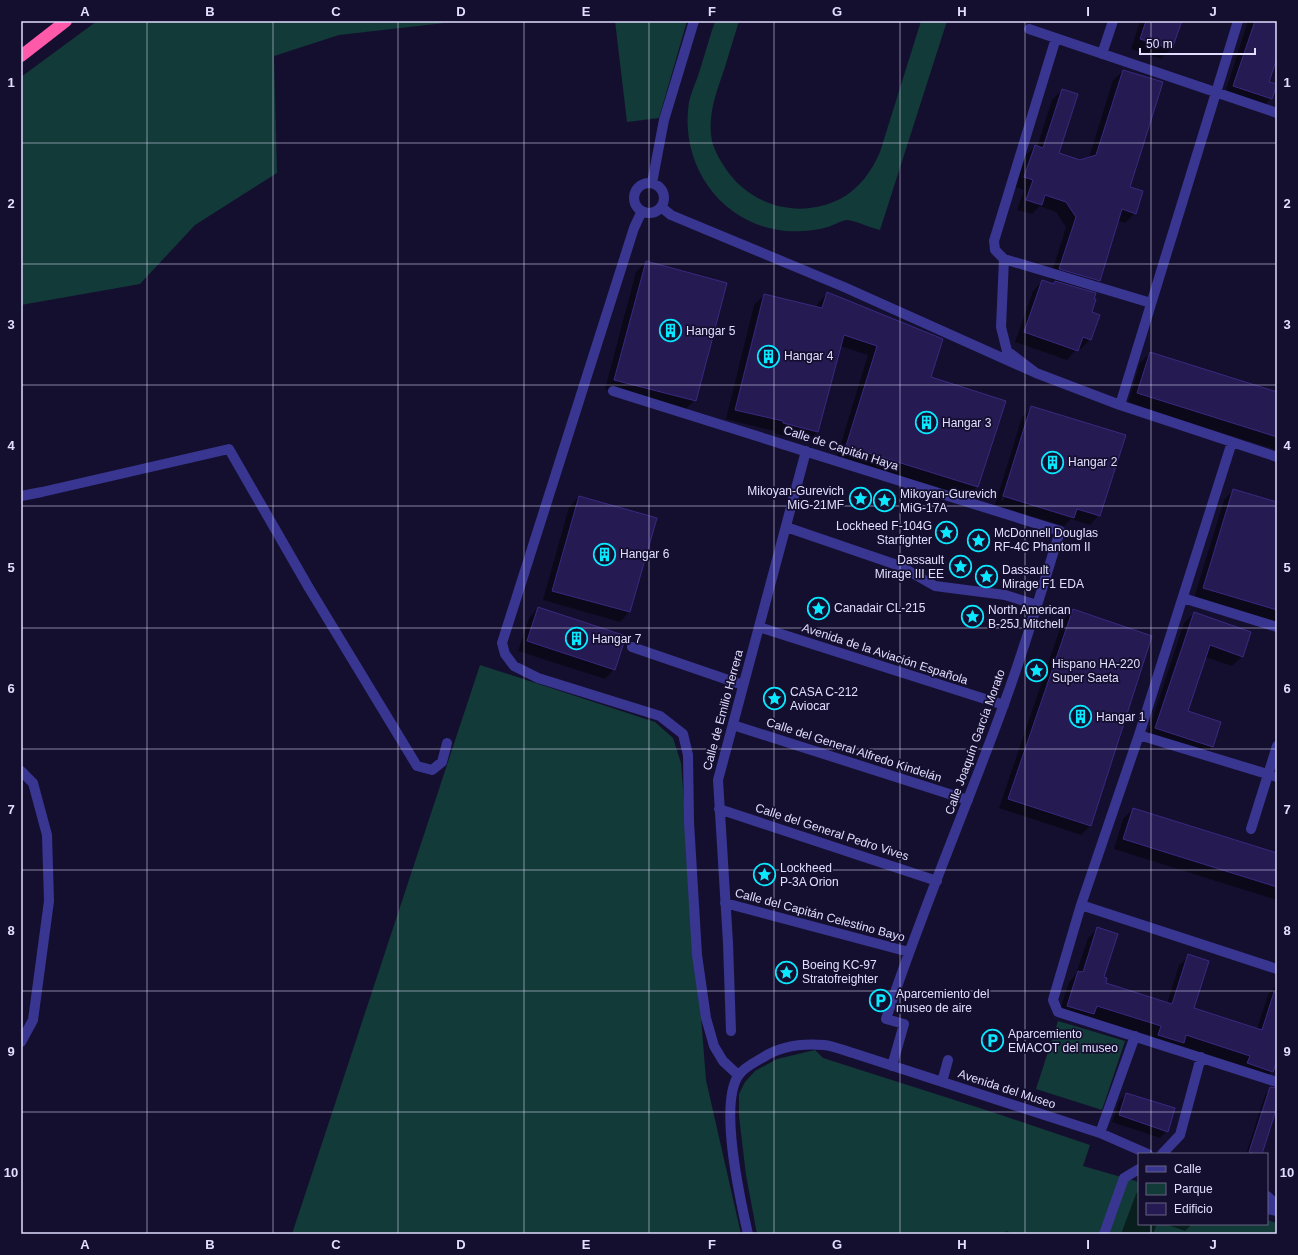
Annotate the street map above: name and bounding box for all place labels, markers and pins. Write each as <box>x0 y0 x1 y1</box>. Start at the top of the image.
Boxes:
building icon: Hangar 5 <box>658 318 684 344</box>
place label: Hangar 5 <box>686 324 736 338</box>
building icon: Hangar 4 <box>755 343 781 369</box>
place label: Hangar 4 <box>784 349 834 363</box>
building icon: Hangar 3 <box>913 410 939 436</box>
place label: Hangar 3 <box>942 416 992 430</box>
building icon: Hangar 2 <box>1040 449 1066 475</box>
place label: Hangar 2 <box>1068 455 1118 469</box>
place label: Mikoyan-Gurevich MiG-21MF <box>747 484 844 512</box>
place icon: Mikoyan-Gurevich MiG-21MF <box>847 485 873 511</box>
place label: Mikoyan-Gurevich MiG-17A <box>900 487 997 515</box>
place icon: Mikoyan-Gurevich MiG-17A <box>872 488 898 514</box>
place label: Lockheed F-104G Starfighter <box>836 519 932 547</box>
place icon: Lockheed F-104G Starfighter <box>934 520 960 546</box>
place label: McDonnell Douglas RF-4C Phantom II <box>994 526 1098 554</box>
place icon: McDonnell Douglas RF-4C Phantom II <box>966 527 992 553</box>
building icon: Hangar 6 <box>592 541 618 567</box>
place label: Hangar 6 <box>620 547 670 561</box>
place label: Dassault Mirage III EE <box>875 553 945 581</box>
place icon: Dassault Mirage III EE <box>947 554 973 580</box>
place label: Dassault Mirage F1 EDA <box>1002 563 1084 591</box>
place icon: Dassault Mirage F1 EDA <box>974 564 1000 590</box>
place icon: Canadair CL-215 <box>805 595 831 621</box>
place label: Canadair CL-215 <box>834 601 926 615</box>
place label: North American B-25J Mitchell <box>988 603 1071 631</box>
place icon: North American B-25J Mitchell <box>960 604 986 630</box>
building icon: Hangar 7 <box>564 626 590 652</box>
place label: Hangar 7 <box>592 632 642 646</box>
place label: Hispano HA-220 Super Saeta <box>1052 657 1140 685</box>
place icon: Hispano HA-220 Super Saeta <box>1023 658 1049 684</box>
place label: CASA C-212 Aviocar <box>790 685 858 713</box>
place icon: CASA C-212 Aviocar <box>761 686 787 712</box>
building icon: Hangar 1 <box>1068 704 1094 730</box>
place label: Hangar 1 <box>1096 710 1146 724</box>
place label: Lockheed P-3A Orion <box>780 861 839 889</box>
place icon: Lockheed P-3A Orion <box>752 862 778 888</box>
place label: Boeing KC-97 Stratofreighter <box>802 958 878 986</box>
place icon: Boeing KC-97 Stratofreighter <box>773 959 799 985</box>
place label: Aparcemiento del museo de aire <box>896 987 989 1015</box>
parking icon: Aparcemiento del museo de aire <box>867 988 893 1014</box>
place label: Aparcemiento EMACOT del museo <box>1008 1027 1118 1055</box>
parking icon: Aparcemiento EMACOT del museo <box>979 1028 1005 1054</box>

